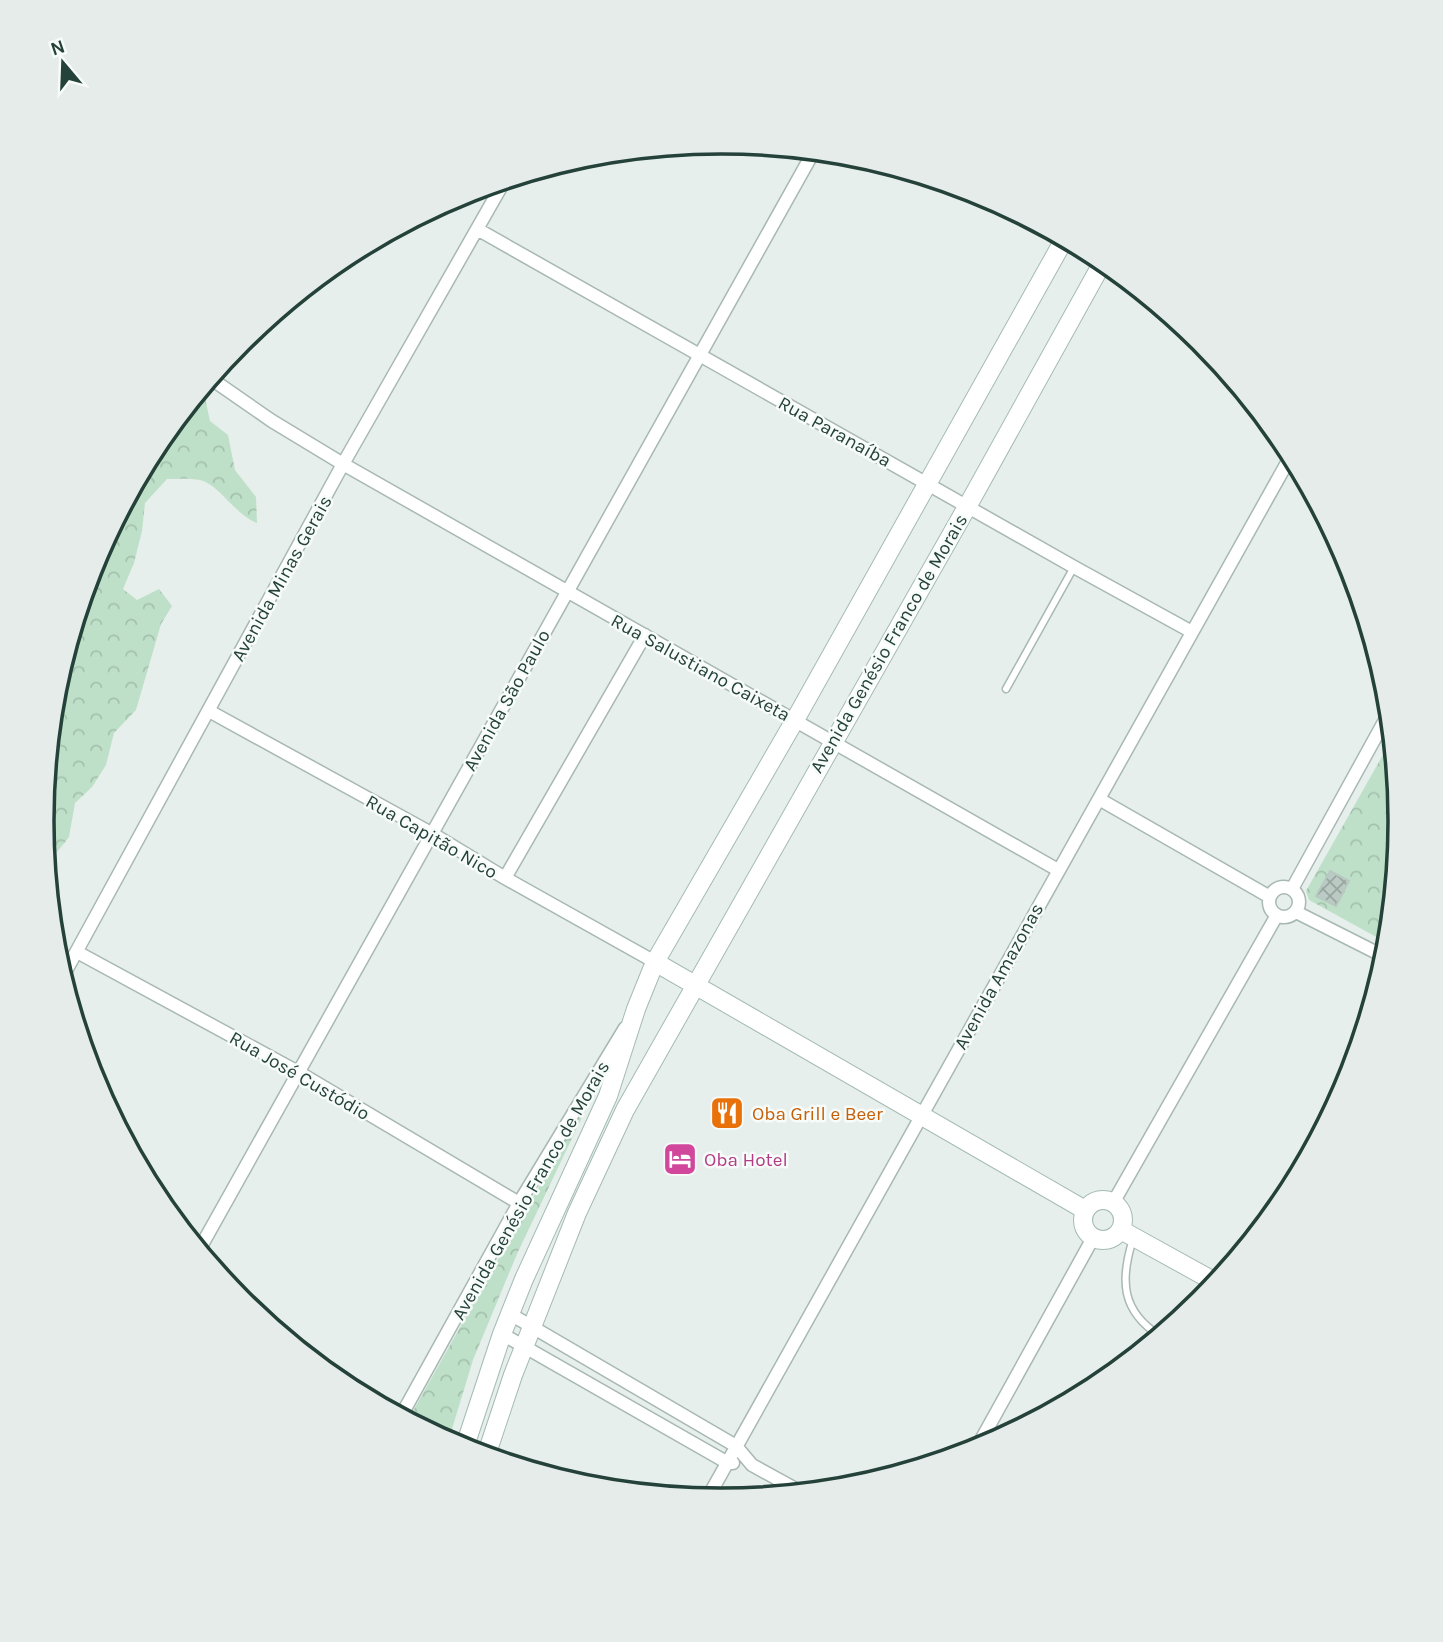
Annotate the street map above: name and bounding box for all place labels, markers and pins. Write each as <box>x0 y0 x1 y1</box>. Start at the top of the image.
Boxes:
restaurant icon: Oba Grill e Beer <box>708 1094 746 1132</box>
place label: Oba Grill e Beer <box>752 1103 883 1125</box>
hotel icon: Oba Hotel <box>661 1140 699 1178</box>
place label: Oba Hotel <box>704 1149 788 1171</box>

